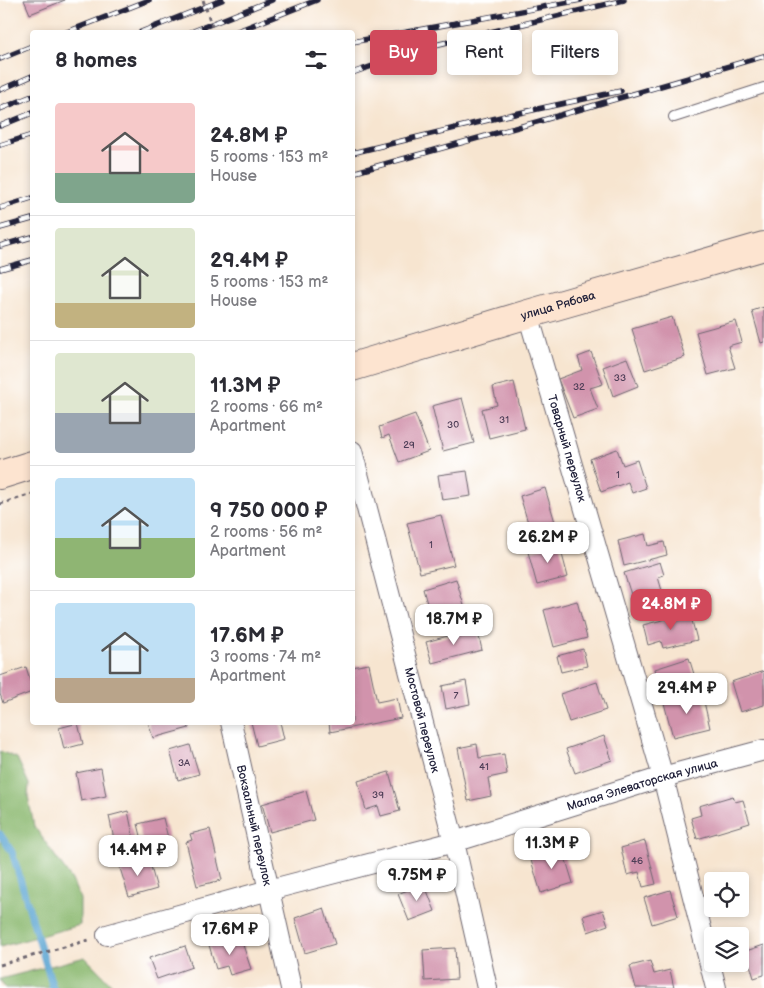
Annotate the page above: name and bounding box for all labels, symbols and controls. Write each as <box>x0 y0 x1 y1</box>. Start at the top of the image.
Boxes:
chip: Buy <box>370 30 437 75</box>
chip: Rent <box>447 30 522 75</box>
chip: Filters <box>532 30 618 75</box>
icon: filters <box>302 46 330 74</box>
text: 8 homes <box>55 48 137 73</box>
icon: home <box>95 123 155 183</box>
text: 24.8M ₽ <box>210 123 287 148</box>
text: 5 rooms · 153 m² <box>210 148 328 167</box>
text: House <box>210 167 257 186</box>
icon: home <box>95 248 155 308</box>
text: 29.4M ₽ <box>210 248 288 273</box>
text: 5 rooms · 153 m² <box>210 273 328 292</box>
street label: улица Рябова <box>519 288 597 324</box>
text: House <box>210 292 257 311</box>
house number: 33 <box>614 372 626 384</box>
icon: home <box>95 373 155 433</box>
text: 11.3M ₽ <box>210 373 281 398</box>
house number: 32 <box>573 381 585 393</box>
street label: Товарный переулок <box>544 393 590 505</box>
text: 2 rooms · 66 m² <box>210 398 323 417</box>
house number: 31 <box>499 414 509 426</box>
text: Apartment <box>210 417 286 436</box>
house number: 30 <box>447 419 459 431</box>
house number: 29 <box>403 439 415 451</box>
house number: 1 <box>616 469 620 481</box>
icon: home <box>95 498 155 558</box>
text: 9 750 000 ₽ <box>210 498 328 523</box>
pin: 26.2M ₽ <box>502 522 594 564</box>
text: 2 rooms · 56 m² <box>210 523 322 542</box>
text: 26.2M ₽ <box>518 528 578 547</box>
house number: 1 <box>429 539 433 551</box>
text: Apartment <box>210 542 286 561</box>
pin: 24.8M ₽ <box>625 588 717 631</box>
text: 24.8M ₽ <box>642 595 700 614</box>
pin: 18.7M ₽ <box>408 604 500 646</box>
text: 18.7M ₽ <box>426 610 482 629</box>
icon: home <box>95 623 155 683</box>
text: 17.6M ₽ <box>210 623 284 648</box>
text: 3 rooms · 74 m² <box>210 648 321 667</box>
street label: Мостовой переулок <box>401 666 443 775</box>
text: Apartment <box>210 667 286 686</box>
pin: 29.4M ₽ <box>641 672 733 715</box>
text: 29.4M ₽ <box>657 679 717 698</box>
house number: 7 <box>454 690 459 702</box>
street label: Малая Элеваторская улица <box>565 756 719 814</box>
house number: 3А <box>178 757 191 769</box>
house number: 41 <box>479 761 489 773</box>
street label: Вокзальный переулок <box>233 764 275 888</box>
house number: 39 <box>372 789 384 801</box>
pin: 11.3M ₽ <box>506 828 598 870</box>
pin: 14.4M ₽ <box>92 834 184 877</box>
text: 11.3M ₽ <box>525 834 579 853</box>
text: 14.4M ₽ <box>110 841 166 860</box>
house number: 46 <box>631 855 643 867</box>
pin: 9.75M ₽ <box>371 860 463 902</box>
text: 9.75M ₽ <box>388 866 446 885</box>
map controls <box>704 872 749 972</box>
button: locate <box>704 872 749 917</box>
pin: 17.6M ₽ <box>184 914 276 956</box>
text: 17.6M ₽ <box>202 920 258 939</box>
button: layers <box>704 927 749 972</box>

